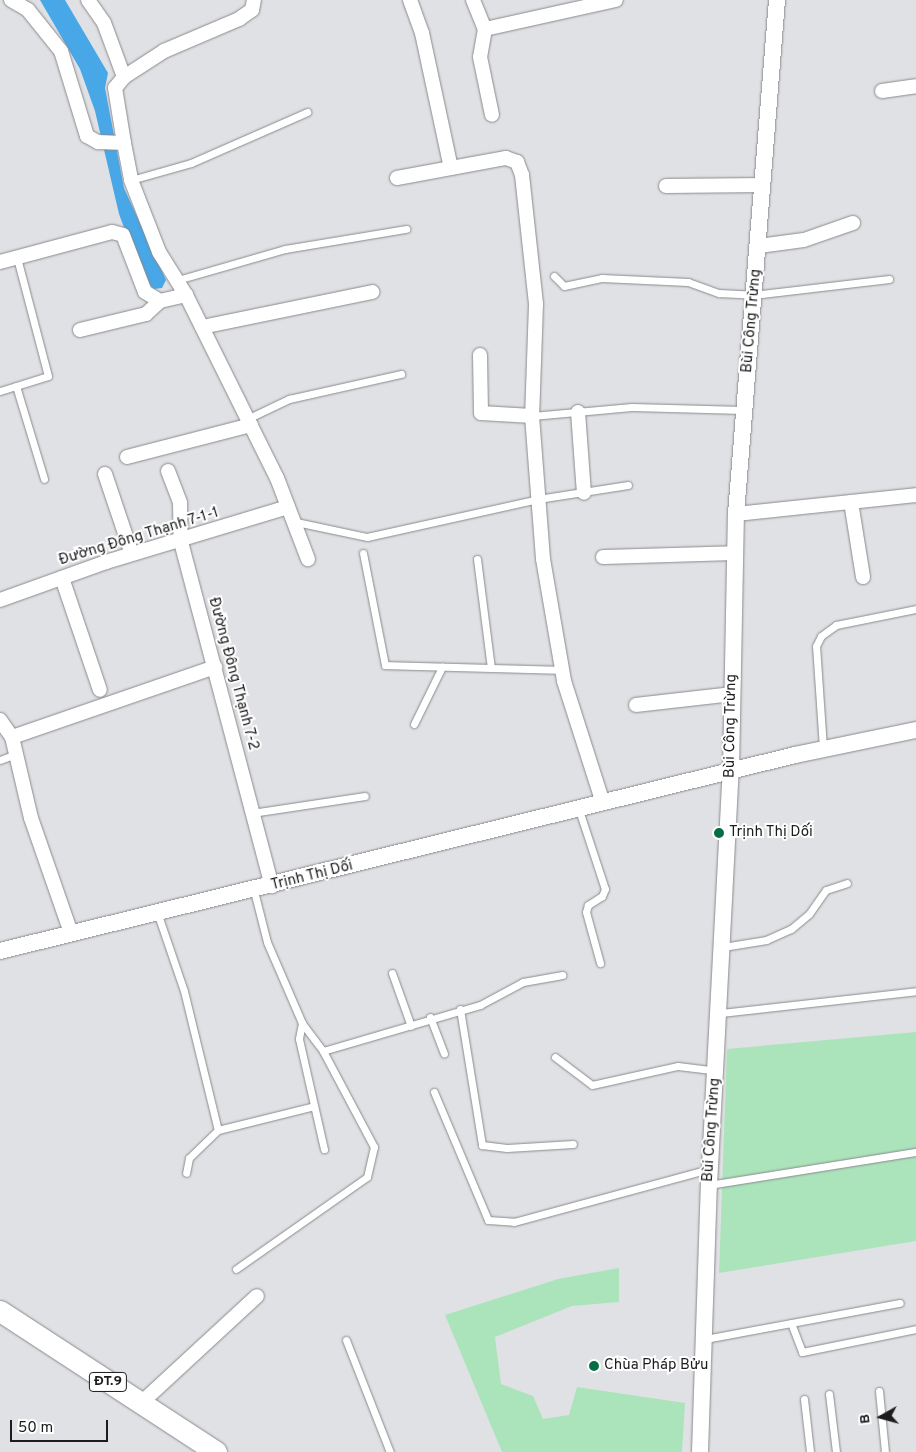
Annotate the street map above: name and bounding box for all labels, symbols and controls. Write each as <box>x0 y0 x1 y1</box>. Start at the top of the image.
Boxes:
street label: Bùi Công Trừng <box>738 268 766 374</box>
street label: Đường Đông Thạnh 7-1-1 <box>56 504 222 570</box>
street label: Đường Đông Thạnh 7-2 <box>204 595 262 753</box>
street label: Bùi Công Trừng <box>721 673 741 779</box>
place label: Trịnh Thị Dối <box>729 824 813 842</box>
marker: Trịnh Thị Dối <box>713 827 725 839</box>
street label: Trịnh Thị Dối <box>269 857 355 895</box>
street label: Bùi Công Trừng <box>699 1077 725 1183</box>
place label: Chùa Pháp Bửu <box>604 1357 708 1375</box>
marker: Chùa Pháp Bửu <box>588 1360 600 1372</box>
road number: ĐT.9 <box>88 1370 128 1394</box>
north arrow <box>856 1392 906 1442</box>
scale bar <box>12 1410 110 1442</box>
text: B <box>857 1413 875 1425</box>
text: 50 m <box>18 1419 53 1438</box>

